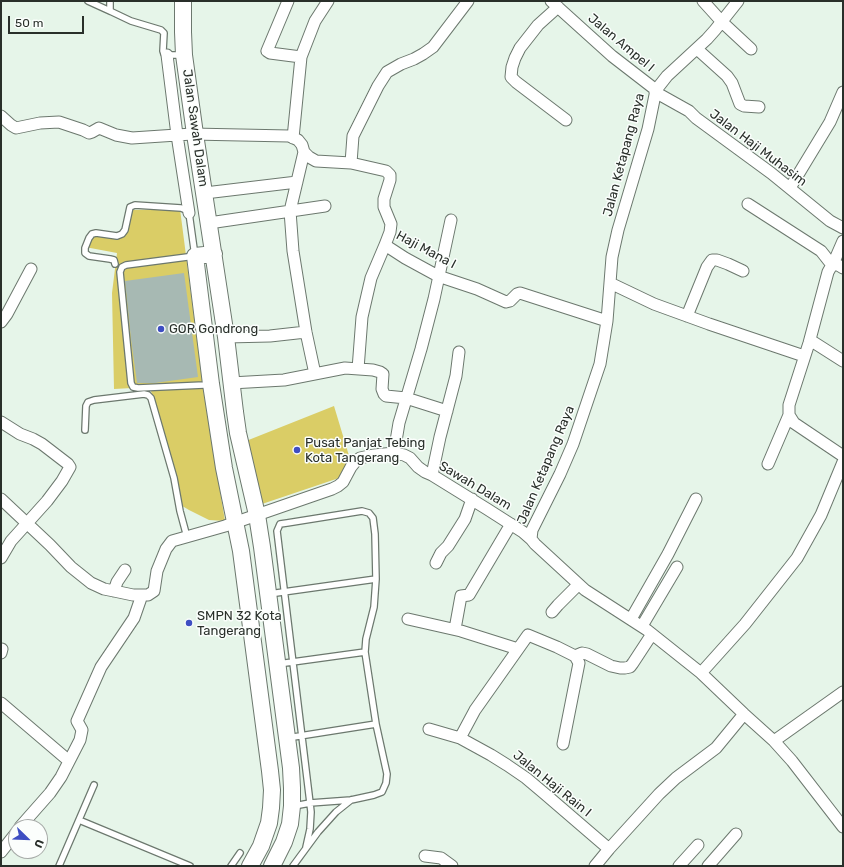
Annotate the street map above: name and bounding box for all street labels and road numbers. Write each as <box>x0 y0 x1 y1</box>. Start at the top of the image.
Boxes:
street label: Jalan Ampel I <box>585 11 657 75</box>
street label: Jalan Sawah Dalam <box>179 68 211 188</box>
street label: Jalan Ketapang Raya <box>600 92 648 218</box>
street label: Jalan Haji Muhasim <box>706 106 810 190</box>
street label: Haji Mana I <box>393 228 459 272</box>
street label: Jalan Ketapang Raya <box>514 403 578 527</box>
street label: Sawah Dalam <box>436 458 514 514</box>
street label: Jalan Haji Rain I <box>510 748 594 820</box>

